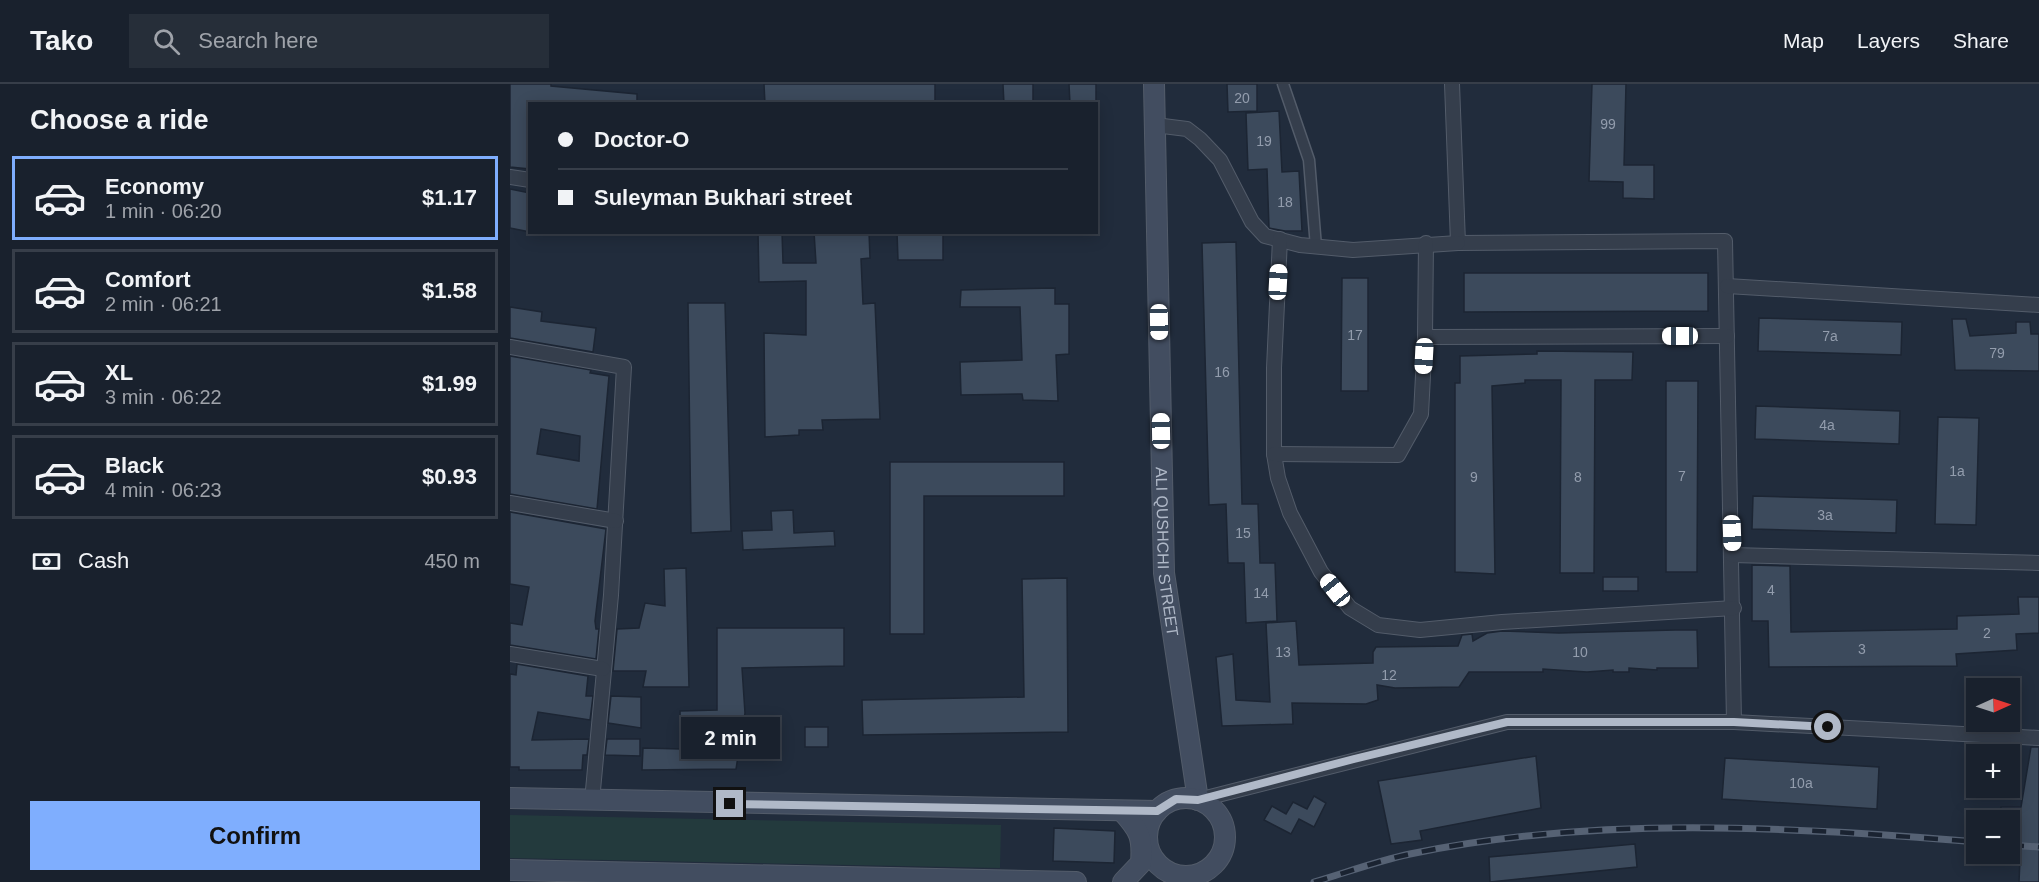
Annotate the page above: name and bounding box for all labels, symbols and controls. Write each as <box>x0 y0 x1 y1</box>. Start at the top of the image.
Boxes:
search box <box>129 14 549 68</box>
text: Tako <box>30 25 93 56</box>
icon: search <box>150 25 183 58</box>
text: Search here <box>198 28 318 53</box>
text: Map <box>1783 29 1824 52</box>
text: Layers <box>1857 29 1920 52</box>
text: Share <box>1953 29 2009 52</box>
house number: 20 <box>1234 90 1250 106</box>
text: Choose a ride <box>30 105 209 135</box>
house number: 99 <box>1600 116 1616 132</box>
text: Doctor-O <box>594 127 689 152</box>
house number: 19 <box>1256 133 1272 149</box>
icon: car <box>33 171 87 225</box>
text: Economy <box>105 174 204 199</box>
text: $1.17 <box>422 185 477 210</box>
text: Suleyman Bukhari street <box>594 185 852 210</box>
house number: 18 <box>1277 194 1293 210</box>
text: 1 min · 06:20 <box>105 200 222 222</box>
icon: car <box>33 264 87 318</box>
car <box>1268 264 1288 300</box>
text: Comfort <box>105 267 191 292</box>
text: $1.58 <box>422 278 477 303</box>
text: 2 min · 06:21 <box>105 293 222 315</box>
car <box>1150 304 1168 340</box>
house number: 17 <box>1347 327 1363 343</box>
car <box>1662 327 1698 345</box>
house number: 7a <box>1822 328 1838 344</box>
car <box>1414 338 1434 374</box>
house number: 79 <box>1989 345 2005 361</box>
icon: car <box>33 357 87 411</box>
text: XL <box>105 360 133 385</box>
house number: 16 <box>1214 364 1230 380</box>
text: $1.99 <box>422 371 477 396</box>
text: 3 min · 06:22 <box>105 386 222 408</box>
car <box>1152 413 1170 449</box>
house number: 4a <box>1819 417 1835 433</box>
icon: car <box>33 450 87 504</box>
text: Black <box>105 453 164 478</box>
house number: 1a <box>1949 463 1965 479</box>
text: $0.93 <box>422 464 477 489</box>
street label: ALI QUSHCHI STREET <box>1153 467 1181 638</box>
house number: 7 <box>1678 468 1686 484</box>
house number: 9 <box>1470 469 1478 485</box>
house number: 8 <box>1574 469 1582 485</box>
text: 4 min · 06:23 <box>105 479 222 501</box>
house number: 3a <box>1817 507 1833 523</box>
car <box>1722 515 1742 551</box>
house number: 15 <box>1235 525 1251 541</box>
icon: cash <box>30 545 63 578</box>
text: Cash <box>78 548 129 573</box>
text: 450 m <box>424 550 480 572</box>
car <box>1317 570 1353 610</box>
house number: 4 <box>1767 582 1775 598</box>
house number: 14 <box>1253 585 1269 601</box>
house number: 2 <box>1983 625 1991 641</box>
house number: 3 <box>1858 641 1866 657</box>
house number: 13 <box>1275 644 1291 660</box>
house number: 10 <box>1572 644 1588 660</box>
house number: 12 <box>1381 667 1397 683</box>
north arrow <box>1966 678 2020 732</box>
map controls <box>1966 678 2020 864</box>
route start <box>1814 713 1841 740</box>
callout: 2 min <box>680 717 780 759</box>
text: 2 min <box>704 727 757 749</box>
button: + <box>1966 744 2020 798</box>
house number: 10а <box>1789 775 1813 791</box>
route end <box>716 790 743 817</box>
button: Confirm <box>30 801 480 870</box>
button: − <box>1966 810 2020 864</box>

